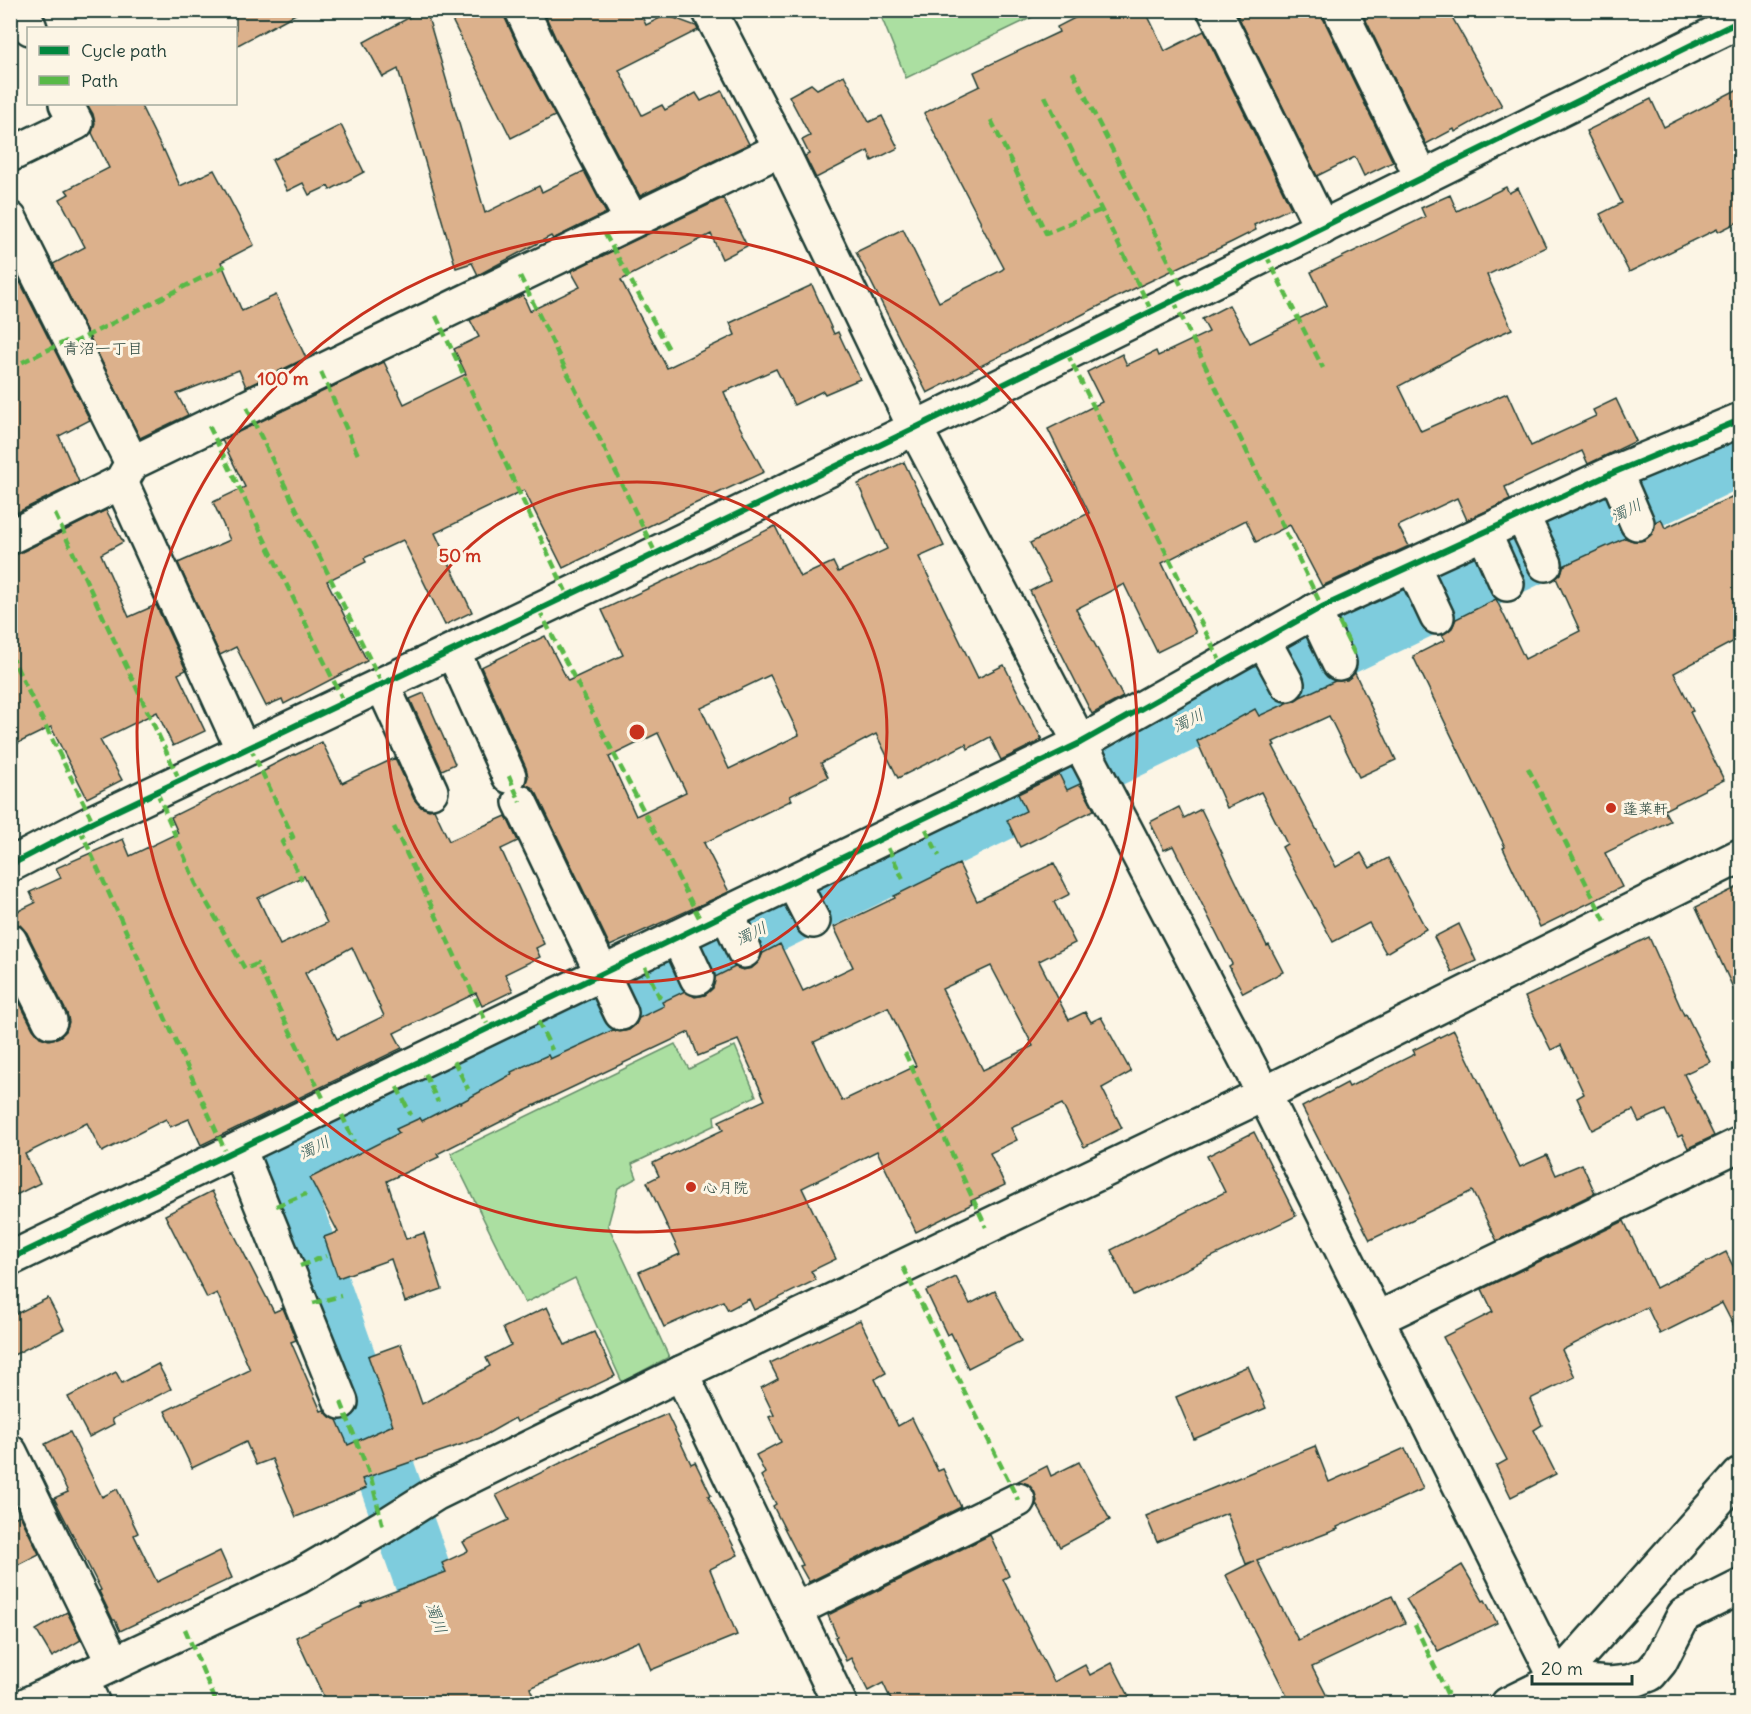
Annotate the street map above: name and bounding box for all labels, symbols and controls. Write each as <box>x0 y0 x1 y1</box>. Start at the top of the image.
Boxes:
legend <box>27 27 237 105</box>
text: Cycle path <box>81 39 167 62</box>
text: Path <box>81 69 118 92</box>
district label: 青沼一丁目 <box>63 338 143 358</box>
text: 100 m <box>258 367 309 390</box>
water label: 濁川 <box>1607 494 1645 526</box>
text: 50 m <box>439 544 481 567</box>
water label: 濁川 <box>1169 704 1207 736</box>
centre of rings <box>627 722 647 742</box>
place label: 蓬莱軒 <box>1623 799 1668 818</box>
marker: 蓬莱軒 <box>1604 801 1618 815</box>
water label: 濁川 <box>732 917 770 949</box>
water label: 濁川 <box>295 1131 333 1163</box>
place label: 心月院 <box>703 1178 748 1197</box>
marker: 心月院 <box>684 1180 698 1194</box>
water label: 濁川 <box>422 1600 452 1636</box>
scale bar <box>1532 1648 1632 1686</box>
text: 20 m <box>1541 1657 1583 1680</box>

